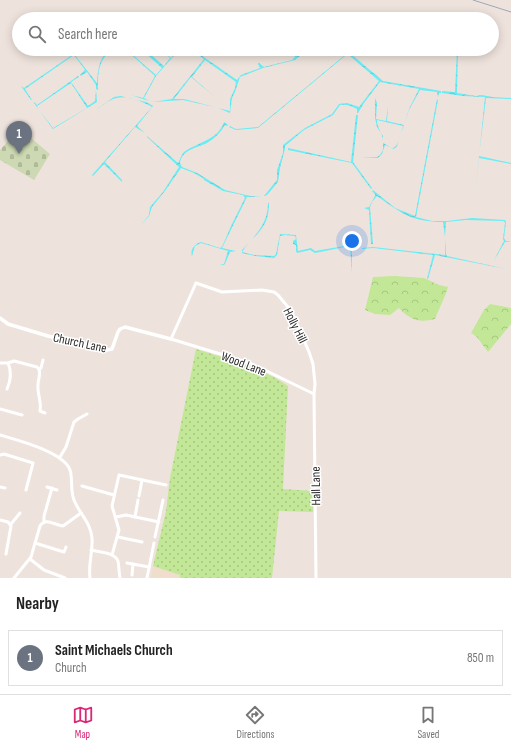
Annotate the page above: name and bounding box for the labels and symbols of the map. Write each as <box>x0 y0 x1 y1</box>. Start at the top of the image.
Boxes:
pin: 1 <box>6 121 32 154</box>
your location <box>342 231 362 251</box>
street label: Holly Hill <box>279 305 311 346</box>
street label: Church Lane <box>52 330 108 356</box>
street label: Wood Lane <box>219 348 269 380</box>
street label: Hall Lane <box>308 466 324 506</box>

